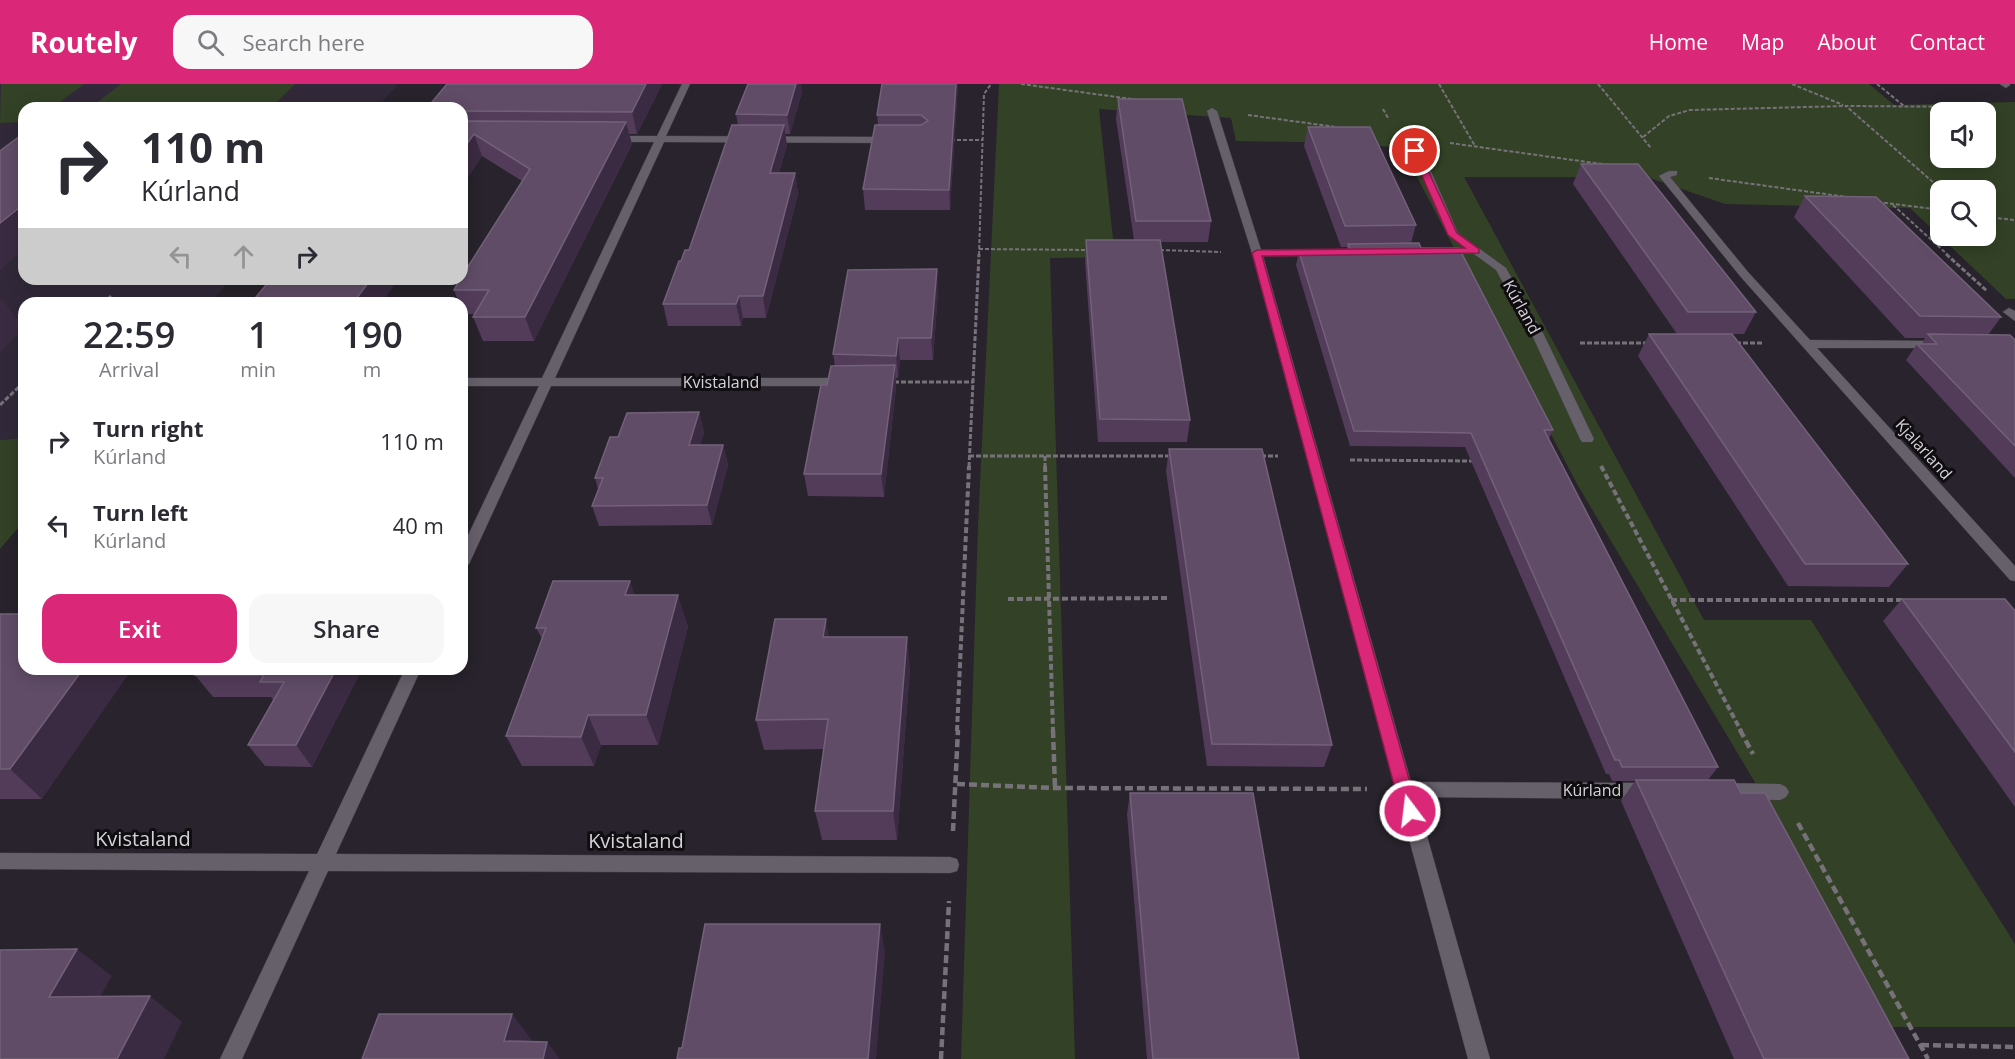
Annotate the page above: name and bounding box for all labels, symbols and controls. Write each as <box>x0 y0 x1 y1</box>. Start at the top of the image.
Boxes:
search box <box>173 15 593 69</box>
text: Routely <box>30 23 137 61</box>
icon: search <box>194 26 227 59</box>
text: Search here <box>242 27 365 57</box>
text: Home <box>1649 28 1708 56</box>
text: Map <box>1741 28 1784 56</box>
text: About <box>1817 28 1877 56</box>
text: Contact <box>1910 28 1985 56</box>
map controls <box>1930 102 1996 246</box>
button: sound <box>1930 102 1996 168</box>
text: 110 m <box>141 118 265 175</box>
pin <box>1389 125 1440 176</box>
icon: right <box>42 126 120 204</box>
icon: arrive <box>1398 134 1431 167</box>
text: Kúrland <box>141 172 240 209</box>
button: search <box>1930 180 1996 246</box>
icon: left <box>164 240 197 273</box>
icon: ahead <box>227 240 260 273</box>
icon: right <box>290 240 323 273</box>
street label: Kúrland <box>1498 276 1546 338</box>
text: 22:59 <box>83 310 175 359</box>
text: 1 <box>248 310 269 359</box>
text: 190 <box>341 310 403 359</box>
text: Arrival <box>99 356 159 383</box>
text: min <box>240 356 276 383</box>
text: m <box>363 356 381 383</box>
street label: Kvistaland <box>683 371 759 393</box>
text: Turn right <box>93 413 204 443</box>
street label: Kjalarland <box>1891 414 1957 484</box>
icon: right <box>42 425 75 458</box>
text: 110 m <box>380 426 444 456</box>
text: Kúrland <box>93 443 166 470</box>
text: Turn left <box>93 497 188 527</box>
icon: left <box>42 509 75 542</box>
text: 40 m <box>393 510 444 540</box>
text: Kúrland <box>93 527 166 554</box>
button: Exit <box>42 594 237 663</box>
button: Share <box>249 594 444 663</box>
position arrow <box>1378 779 1442 843</box>
street label: Kúrland <box>1563 779 1621 801</box>
street label: Kvistaland <box>95 825 191 852</box>
street label: Kvistaland <box>588 827 684 854</box>

